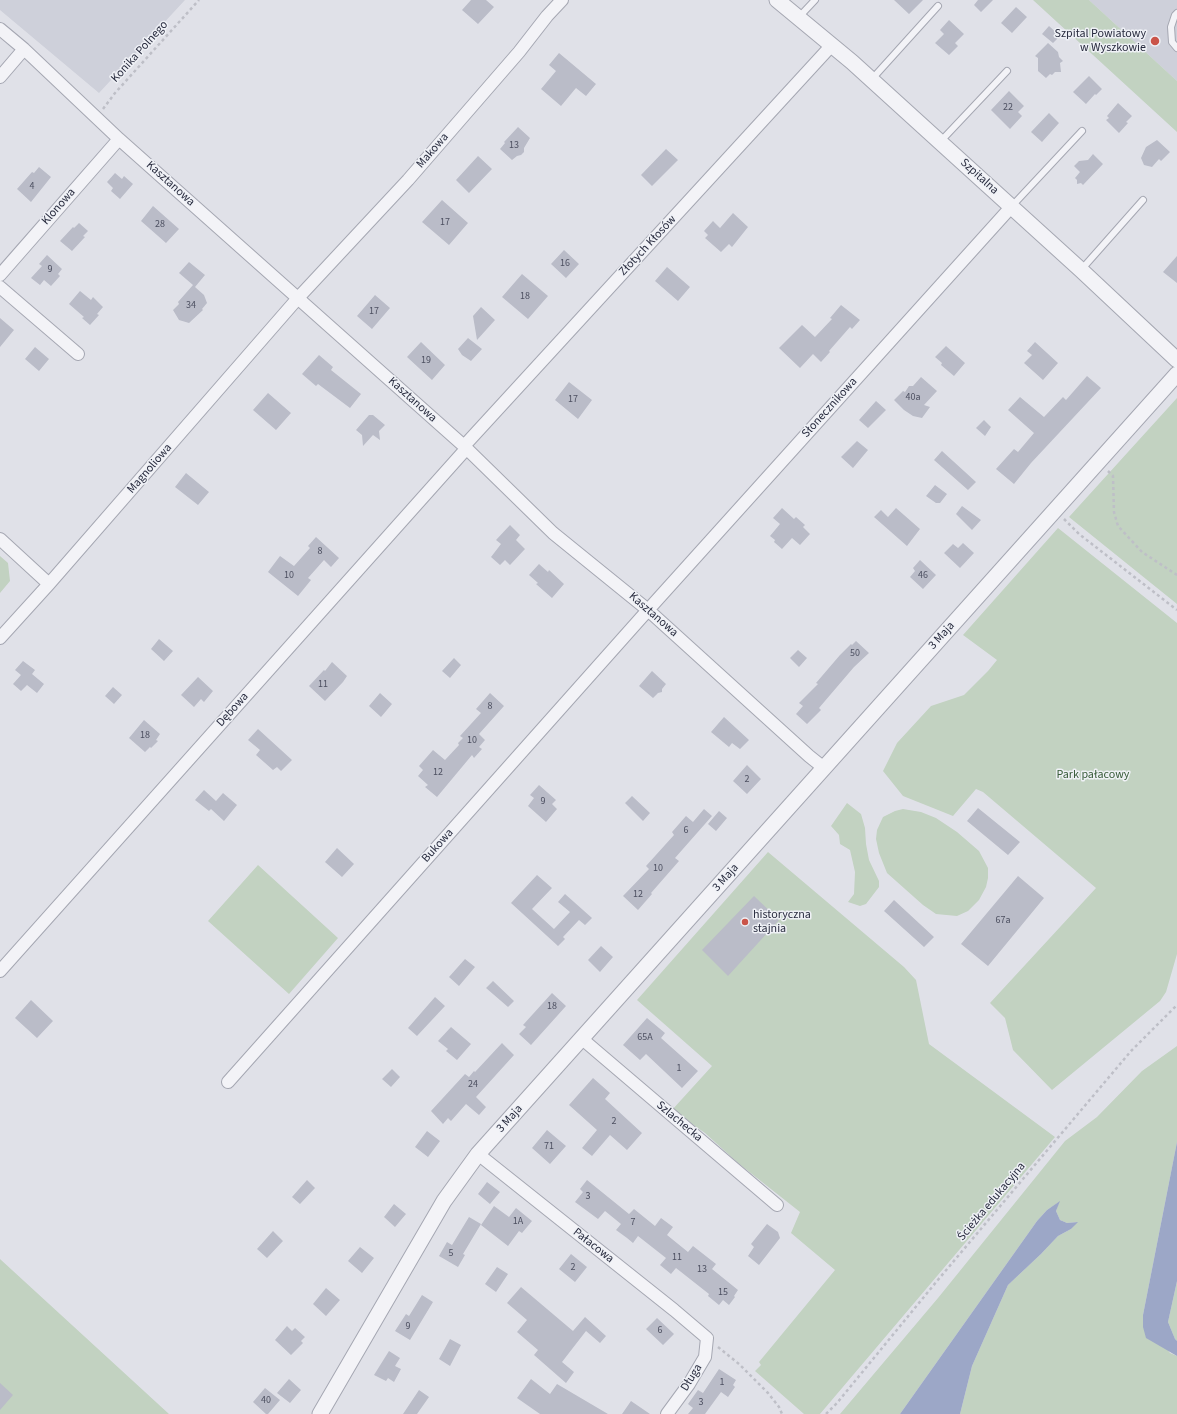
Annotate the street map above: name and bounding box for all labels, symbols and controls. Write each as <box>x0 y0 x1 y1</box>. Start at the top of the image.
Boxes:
street label: Konika Polnego <box>109 18 171 86</box>
place label: Szpital Powiatowy w Wyszkowie <box>1055 27 1146 55</box>
marker: Szpital Powiatowy w Wyszkowie <box>1149 35 1161 47</box>
house number: 22 <box>1003 102 1013 114</box>
street label: Makowa <box>414 131 452 171</box>
house number: 13 <box>509 140 519 152</box>
street label: Szpitalna <box>957 156 1001 198</box>
street label: Kasztanowa <box>143 158 197 210</box>
house number: 4 <box>30 181 34 193</box>
street label: Klonowa <box>39 186 79 228</box>
street label: Złotych Kłosów <box>616 213 680 279</box>
house number: 17 <box>440 217 450 229</box>
house number: 28 <box>155 219 165 231</box>
house number: 16 <box>560 258 570 270</box>
house number: 9 <box>48 264 52 276</box>
house number: 18 <box>520 291 530 303</box>
house number: 34 <box>186 300 196 312</box>
house number: 17 <box>369 306 379 318</box>
house number: 19 <box>421 355 431 367</box>
street label: Kasztanowa <box>385 374 439 426</box>
street label: Słonecznikowa <box>799 375 861 441</box>
house number: 40a <box>906 392 920 404</box>
house number: 17 <box>568 394 578 406</box>
street label: Magnoliowa <box>125 441 175 497</box>
house number: 8 <box>318 546 322 558</box>
house number: 10 <box>284 570 294 582</box>
house number: 46 <box>918 570 928 582</box>
street label: Kasztanowa <box>625 590 681 640</box>
street label: 3 Maja <box>926 619 958 653</box>
house number: 50 <box>850 648 860 660</box>
house number: 11 <box>318 679 328 691</box>
street label: Dębowa <box>214 690 252 730</box>
house number: 8 <box>488 701 492 713</box>
house number: 18 <box>140 730 150 742</box>
house number: 10 <box>467 735 477 747</box>
house number: 12 <box>433 767 443 779</box>
park label: Park pałacowy <box>1057 768 1129 782</box>
house number: 2 <box>745 774 749 786</box>
house number: 9 <box>541 796 545 808</box>
house number: 6 <box>684 825 688 837</box>
street label: Bukowa <box>419 826 457 866</box>
street label: 3 Maja <box>710 861 742 895</box>
house number: 10 <box>653 863 663 875</box>
house number: 12 <box>633 889 643 901</box>
place label: historyczna stajnia <box>753 908 811 936</box>
house number: 67a <box>996 915 1010 927</box>
marker: historyczna stajnia <box>740 917 750 927</box>
house number: 18 <box>547 1001 557 1013</box>
house number: 65A <box>637 1032 653 1044</box>
house number: 1 <box>677 1063 681 1075</box>
house number: 24 <box>468 1079 478 1091</box>
street label: Szlachecka <box>653 1099 705 1145</box>
street label: 3 Maja <box>494 1102 526 1136</box>
house number: 2 <box>612 1116 616 1128</box>
house number: 71 <box>544 1141 554 1153</box>
street label: Ścieżka edukacyjna <box>955 1160 1029 1244</box>
house number: 3 <box>586 1191 590 1203</box>
house number: 1A <box>513 1216 523 1228</box>
house number: 7 <box>631 1217 635 1229</box>
street label: Pałacowa <box>570 1225 616 1267</box>
house number: 5 <box>449 1248 453 1260</box>
house number: 11 <box>672 1252 682 1264</box>
house number: 2 <box>571 1262 575 1274</box>
house number: 13 <box>697 1264 707 1276</box>
house number: 15 <box>718 1287 728 1299</box>
house number: 9 <box>406 1321 410 1333</box>
house number: 6 <box>658 1325 662 1337</box>
street label: Długa <box>678 1362 706 1394</box>
house number: 1 <box>720 1377 724 1389</box>
house number: 40 <box>261 1395 271 1407</box>
house number: 3 <box>699 1397 703 1409</box>

